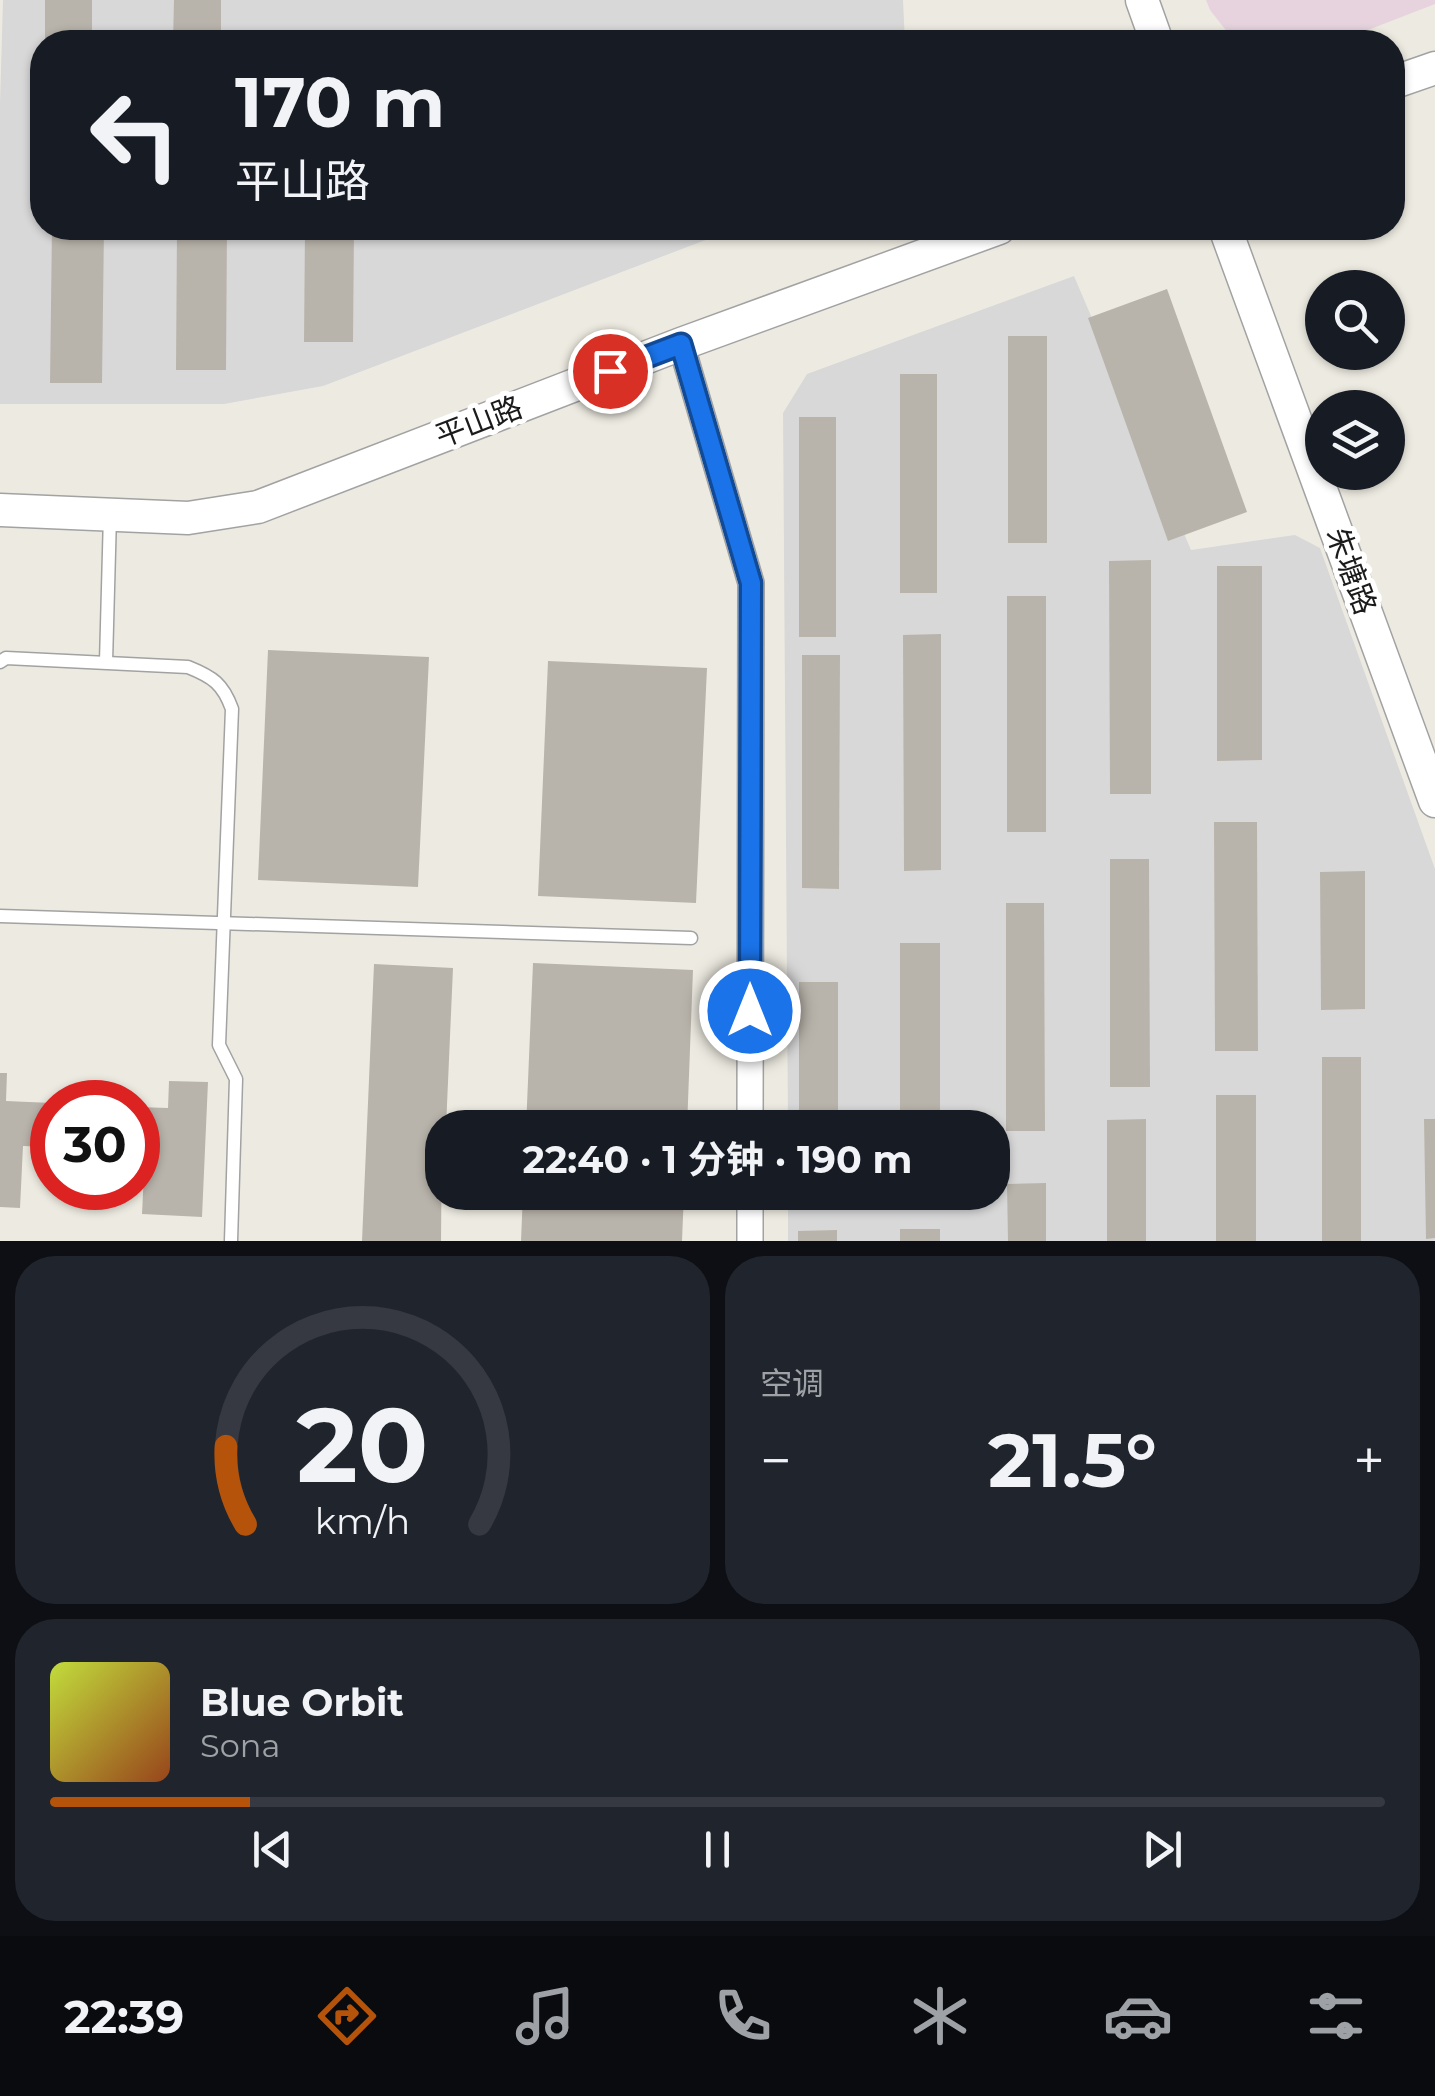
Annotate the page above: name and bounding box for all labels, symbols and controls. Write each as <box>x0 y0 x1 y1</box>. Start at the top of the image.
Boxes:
text: 170 m <box>235 59 445 145</box>
icon: left <box>70 70 200 200</box>
text: 平山路 <box>235 153 370 208</box>
map controls <box>1305 270 1405 490</box>
button: search <box>1305 270 1405 370</box>
pin <box>568 329 653 414</box>
icon: arrive <box>583 344 638 399</box>
street label: 平山路 <box>430 388 527 455</box>
button: layers <box>1305 390 1405 490</box>
street label: 朱塘路 <box>1319 522 1384 619</box>
position arrow <box>698 959 802 1063</box>
speed limit sign: 30 <box>30 1080 160 1210</box>
text: 22:40 · 1 分钟 · 190 m <box>523 1136 912 1183</box>
text: 空调 <box>760 1364 824 1403</box>
text: 20 <box>297 1381 428 1508</box>
text: 21.5° <box>988 1414 1157 1506</box>
text: − <box>760 1427 792 1494</box>
text: + <box>1353 1427 1385 1494</box>
text: km/h <box>315 1499 410 1543</box>
text: Blue Orbit <box>200 1679 404 1726</box>
text: Sona <box>200 1726 280 1765</box>
icon: previous <box>245 1822 300 1877</box>
icon: pause <box>690 1822 745 1877</box>
icon: next <box>1135 1822 1190 1877</box>
icon: directions <box>312 1981 382 2051</box>
icon: music <box>510 1981 580 2051</box>
icon: phone <box>708 1981 778 2051</box>
icon: climate <box>905 1981 975 2051</box>
icon: car <box>1103 1981 1173 2051</box>
icon: filters <box>1301 1981 1371 2051</box>
text: 22:39 <box>64 1989 184 2044</box>

